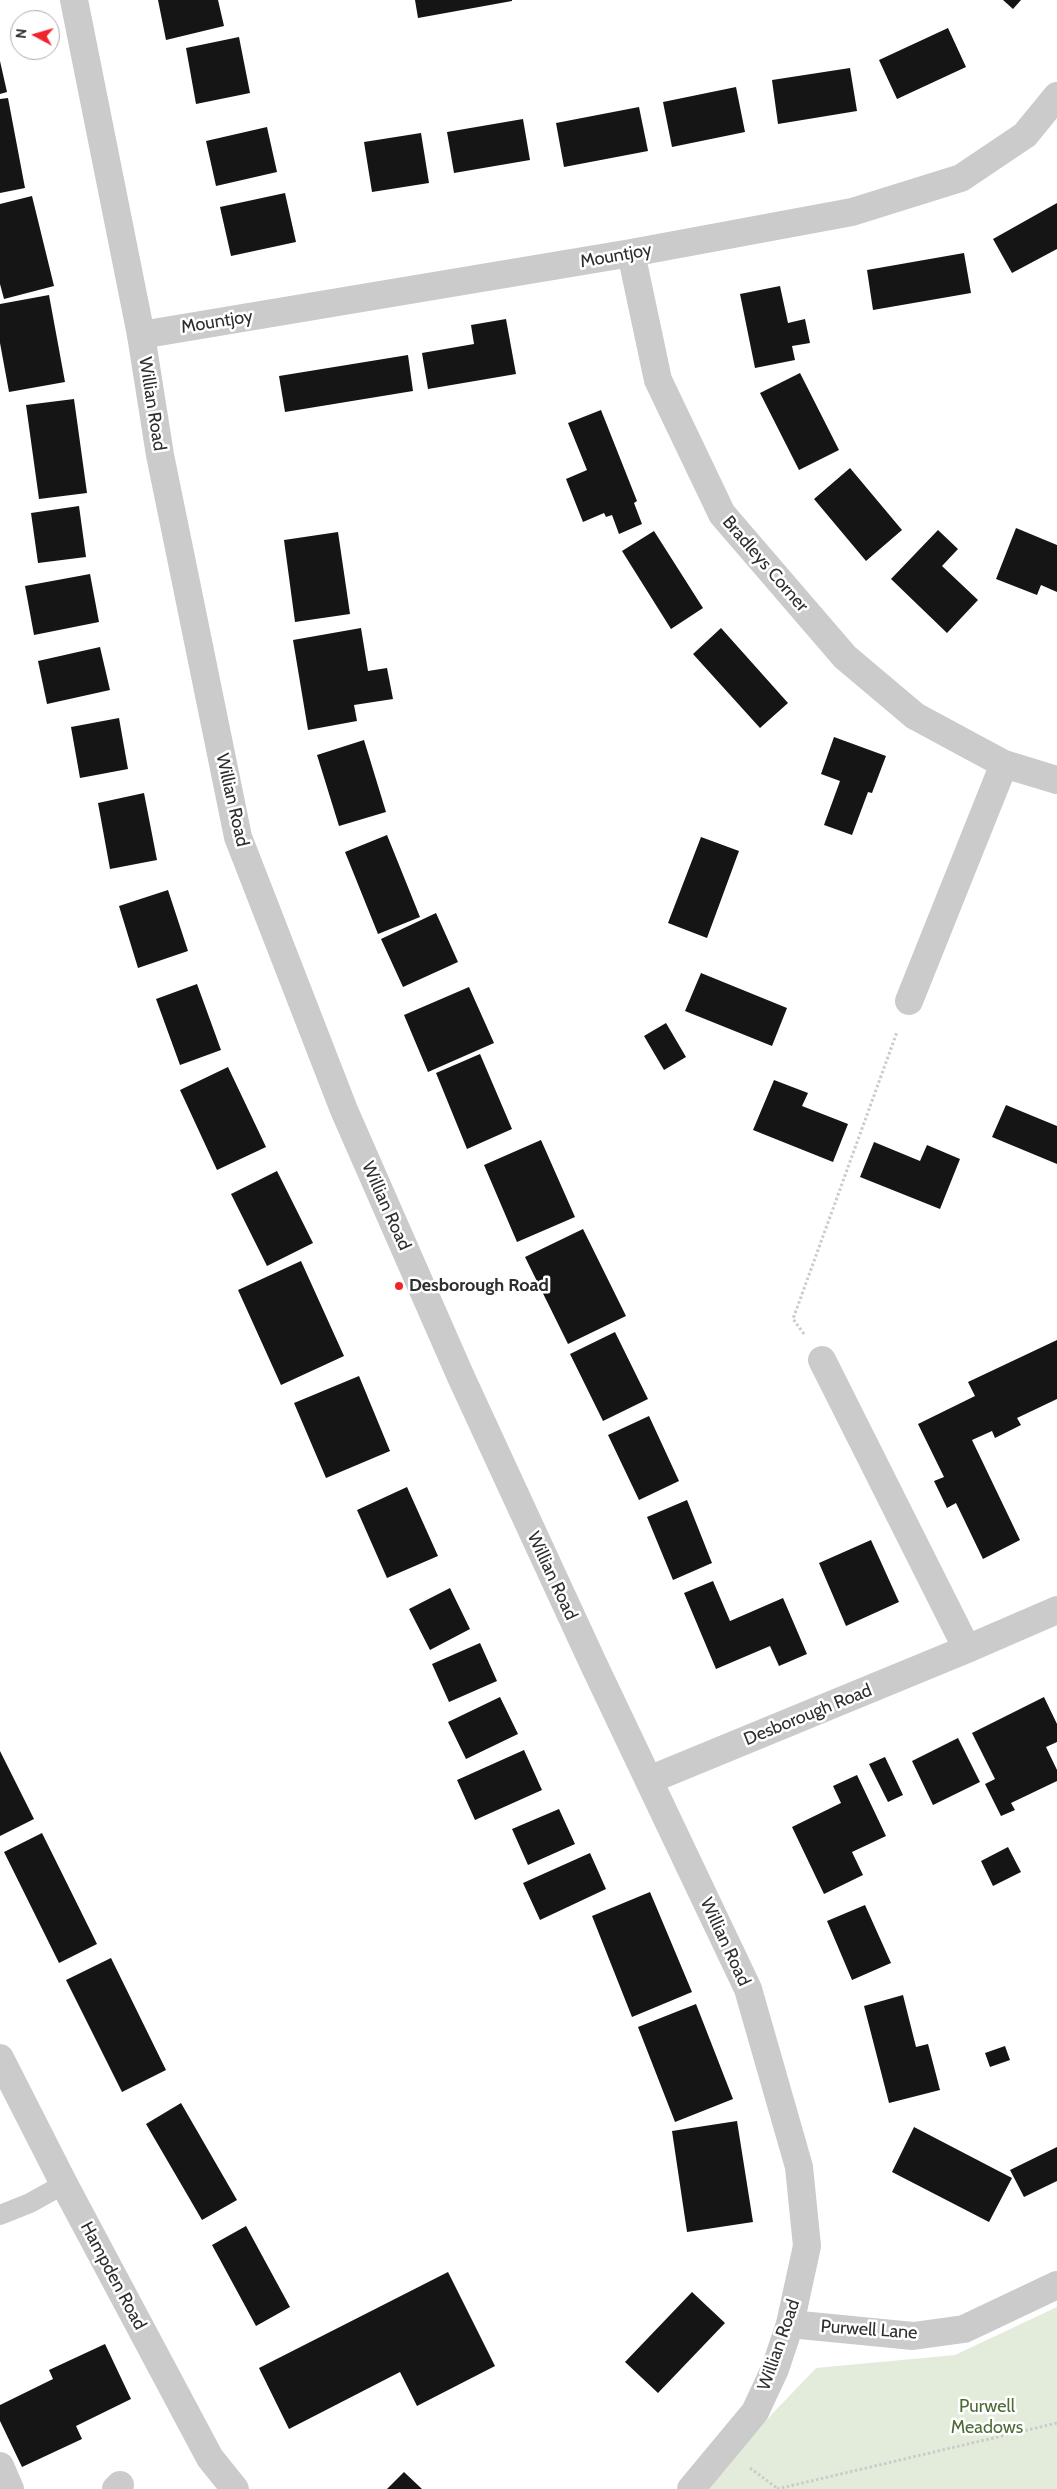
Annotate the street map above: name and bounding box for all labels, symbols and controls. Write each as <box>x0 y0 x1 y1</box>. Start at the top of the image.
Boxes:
north arrow <box>10 10 60 60</box>
text: N <box>12 28 31 39</box>
street label: Mountjoy <box>579 239 653 273</box>
street label: Mountjoy <box>180 306 254 338</box>
street label: Willian Road <box>134 355 170 453</box>
street label: Bradleys Corner <box>717 512 813 616</box>
street label: Willian Road <box>211 751 253 849</box>
street label: Willian Road <box>357 1158 415 1254</box>
place label: Desborough Road <box>409 1275 549 1297</box>
marker: Desborough Road <box>393 1280 405 1292</box>
street label: Willian Road <box>522 1528 582 1624</box>
street label: Desborough Road <box>741 1679 875 1751</box>
street label: Willian Road <box>695 1894 755 1990</box>
street label: Hampden Road <box>75 2218 151 2334</box>
street label: Willian Road <box>753 2297 805 2393</box>
street label: Purwell Lane <box>820 2316 918 2344</box>
park label: Purwell Meadows <box>951 2396 1023 2438</box>

